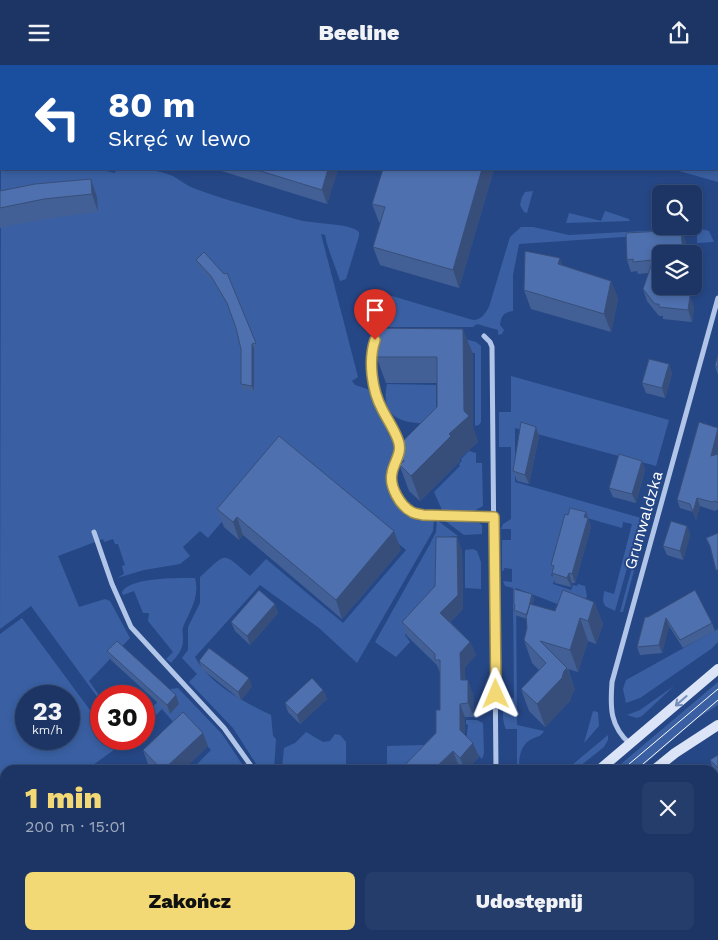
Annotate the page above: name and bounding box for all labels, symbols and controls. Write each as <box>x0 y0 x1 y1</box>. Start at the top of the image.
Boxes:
icon: menu <box>25 19 53 47</box>
icon: share <box>665 19 693 47</box>
text: Beeline <box>318 20 400 45</box>
text: 80 m <box>108 84 195 126</box>
icon: left <box>25 85 90 150</box>
text: Skręć w lewo <box>108 126 251 151</box>
map controls <box>652 185 702 295</box>
button: search <box>652 185 702 235</box>
button: layers <box>652 245 702 295</box>
pin <box>354 289 396 340</box>
icon: arrive <box>361 296 389 324</box>
street label: Grunwaldzka <box>620 469 667 572</box>
position arrow <box>469 667 521 719</box>
speed limit sign: 30 <box>90 685 155 750</box>
one-way arrow <box>675 695 688 706</box>
text: 23 <box>33 697 62 726</box>
text: km/h <box>32 723 63 737</box>
text: 1 min <box>25 780 102 815</box>
button: close <box>642 782 694 834</box>
text: 200 m · 15:01 <box>25 817 126 836</box>
button: Zakończ <box>25 872 355 930</box>
button: Udostępnij <box>365 872 694 930</box>

